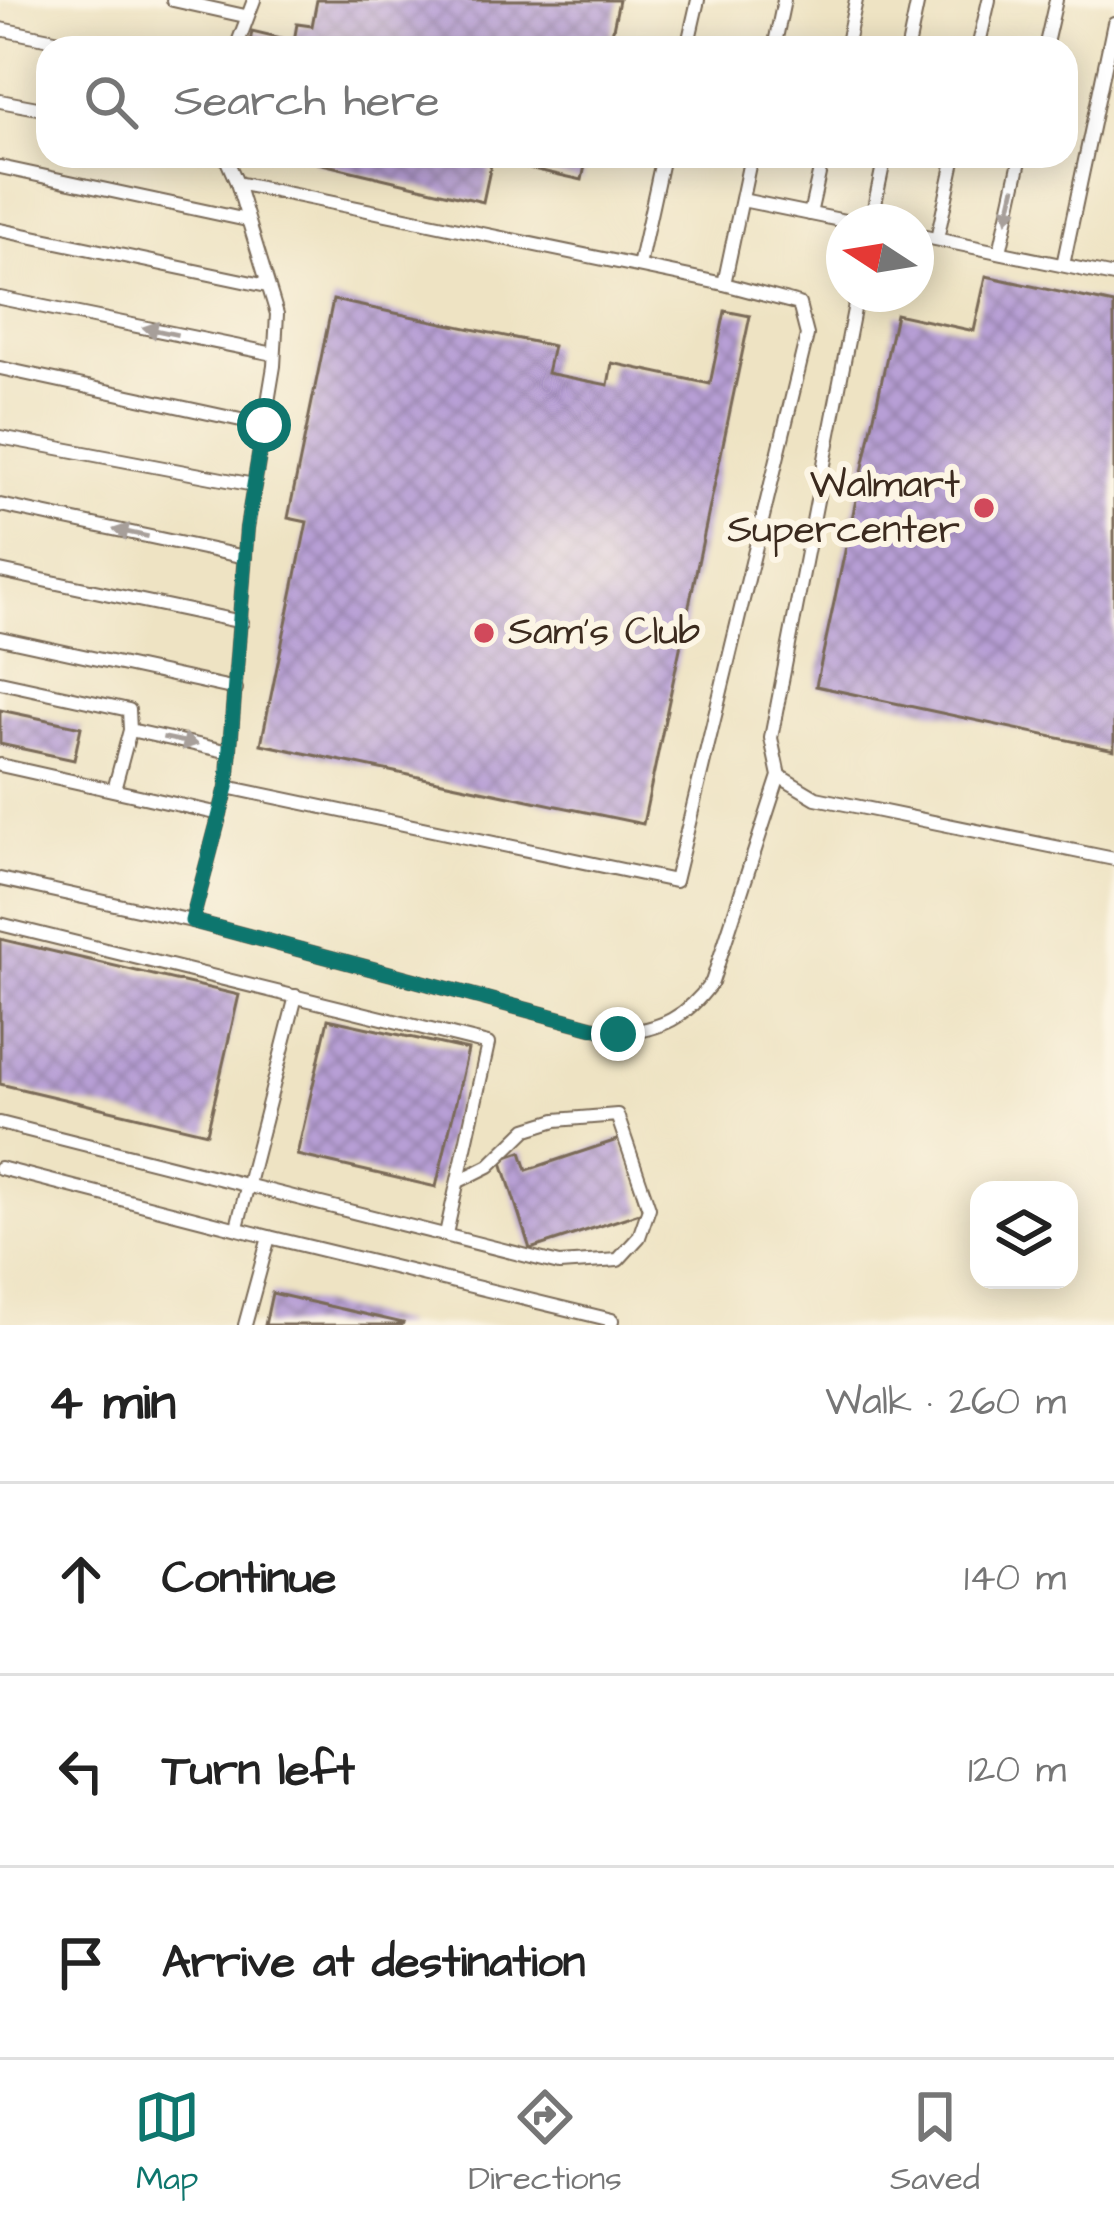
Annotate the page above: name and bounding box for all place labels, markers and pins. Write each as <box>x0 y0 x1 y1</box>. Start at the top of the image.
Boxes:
place label: Walmart Supercenter <box>727 459 960 558</box>
marker: Walmart Supercenter <box>971 495 997 521</box>
place label: Sam's Club <box>508 606 700 660</box>
marker: Sam's Club <box>471 620 497 646</box>

